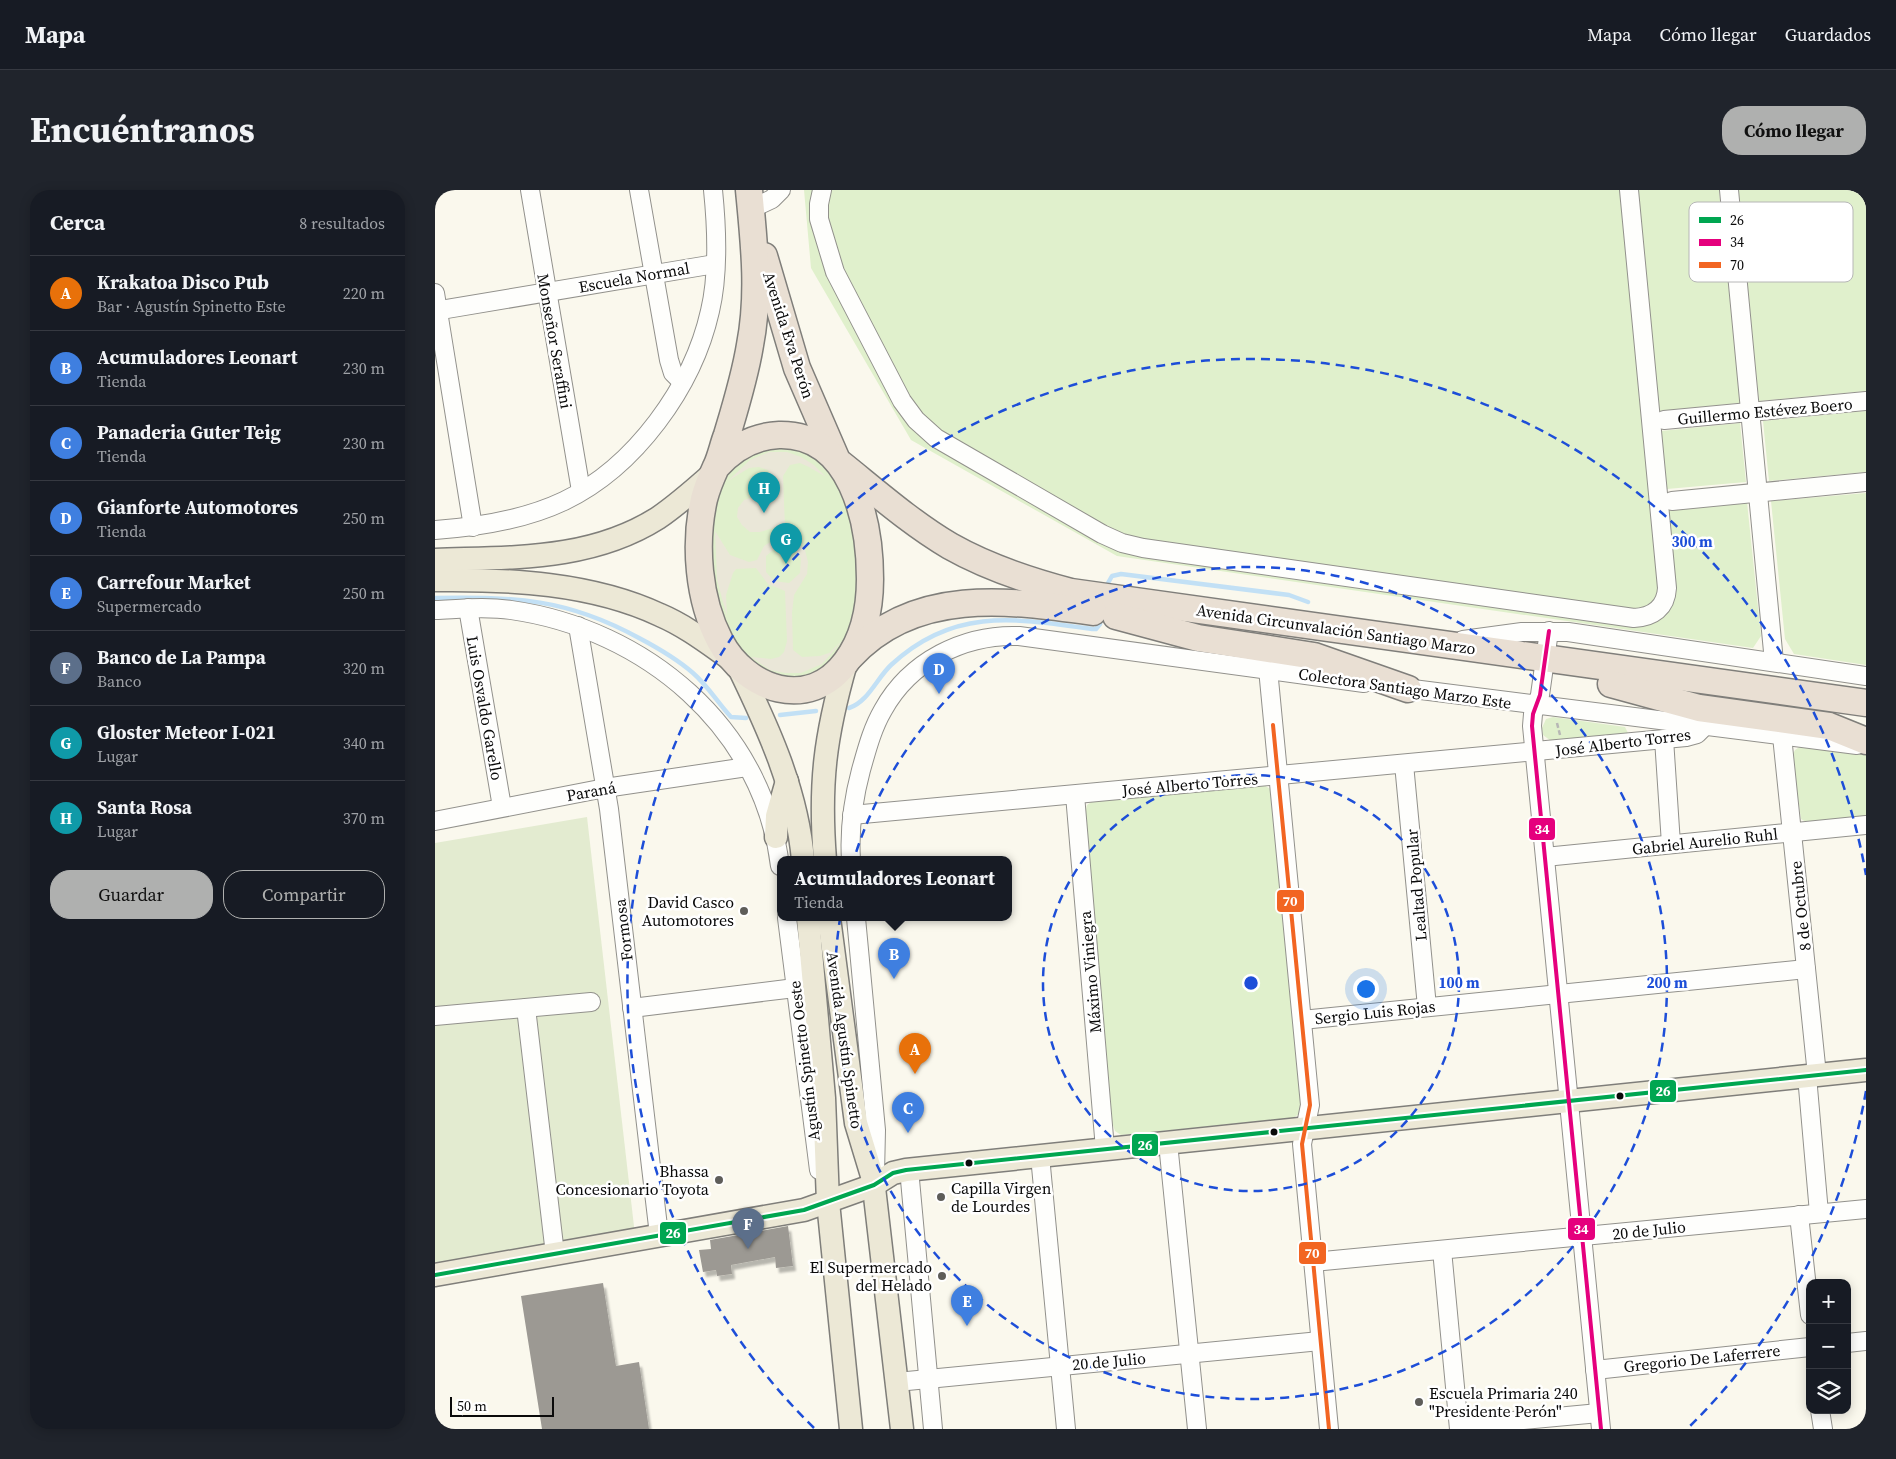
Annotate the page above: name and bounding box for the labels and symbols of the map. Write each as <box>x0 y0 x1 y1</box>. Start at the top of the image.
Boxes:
legend <box>1689 202 1853 282</box>
text: 26 <box>1730 210 1744 230</box>
text: 34 <box>1730 232 1744 252</box>
text: 70 <box>1730 255 1744 275</box>
street label: Escuela Normal <box>577 256 692 298</box>
street label: Avenida Eva Perón <box>758 269 820 402</box>
street label: Monseñor Seraffini <box>532 272 578 410</box>
street label: Guillermo Estévez Boero <box>1677 392 1854 430</box>
pin: H <box>748 472 780 513</box>
pin: G <box>770 523 802 564</box>
text: 300 m <box>1671 531 1713 552</box>
street label: Avenida Circunvalación Santiago Marzo <box>1195 599 1477 660</box>
street label: Luis Osvaldo Garello <box>461 634 509 782</box>
pin: D <box>923 653 955 694</box>
street label: Colectora Santiago Marzo Este <box>1297 662 1513 714</box>
street label: José Alberto Torres <box>1553 723 1692 761</box>
street label: José Alberto Torres <box>1120 767 1259 801</box>
street label: Paraná <box>564 776 618 806</box>
line badge: 34 <box>1528 817 1556 841</box>
text: 34 <box>1534 819 1550 839</box>
street label: Gabriel Aurelio Ruhl <box>1631 822 1779 860</box>
street label: Lealtad Popular <box>1400 828 1432 942</box>
street label: 8 de Octubre <box>1784 860 1816 952</box>
line badge: 70 <box>1276 889 1305 913</box>
place label: David Casco Automotores <box>642 891 734 931</box>
text: 70 <box>1282 891 1298 911</box>
street label: Formosa <box>608 897 638 962</box>
marker: David Casco Automotores <box>738 905 750 917</box>
street label: Máximo Viniegra <box>1074 909 1106 1034</box>
pin: B <box>878 938 910 979</box>
street label: Avenida Agustín Spinetto <box>822 950 868 1130</box>
text: 100 m <box>1438 972 1480 993</box>
text: 200 m <box>1646 972 1688 993</box>
centre of rings <box>1242 974 1260 992</box>
your location <box>1353 976 1379 1002</box>
street label: Agustín Spinetto Oeste <box>783 980 825 1142</box>
street label: Sergio Luis Rojas <box>1314 995 1436 1029</box>
pin: A <box>899 1033 931 1074</box>
line badge: 26 <box>1649 1079 1677 1103</box>
text: 26 <box>1655 1081 1671 1101</box>
unlabelled marker <box>1615 1091 1625 1101</box>
pin: C <box>892 1092 924 1133</box>
unlabelled marker <box>1269 1127 1279 1137</box>
line badge: 26 <box>1131 1133 1159 1157</box>
text: 26 <box>1137 1135 1153 1155</box>
unlabelled marker <box>964 1158 974 1168</box>
place label: Bhassa Concesionario Toyota <box>555 1160 710 1200</box>
marker: Bhassa Concesionario Toyota <box>713 1174 725 1186</box>
place label: Capilla Virgen de Lourdes <box>951 1177 1052 1217</box>
marker: Capilla Virgen de Lourdes <box>935 1191 947 1203</box>
pin: F <box>732 1208 764 1249</box>
street label: 20 de Julio <box>1611 1215 1687 1245</box>
line badge: 34 <box>1567 1217 1596 1241</box>
text: 34 <box>1573 1219 1589 1239</box>
line badge: 26 <box>659 1221 687 1245</box>
text: 26 <box>665 1223 681 1243</box>
line badge: 70 <box>1298 1241 1327 1265</box>
text: 70 <box>1304 1243 1320 1263</box>
place label: El Supermercado del Helado <box>809 1256 932 1296</box>
marker: El Supermercado del Helado <box>936 1270 948 1282</box>
pin: E <box>951 1285 983 1326</box>
street label: Gregorio De Laferrere <box>1623 1339 1781 1377</box>
street label: 20 de Julio <box>1071 1347 1147 1375</box>
place label: Escuela Primaria 240 "Presidente Perón" <box>1429 1382 1578 1422</box>
scale bar <box>450 1394 554 1417</box>
marker: Escuela Primaria 240 "Presidente Perón" <box>1413 1396 1425 1408</box>

